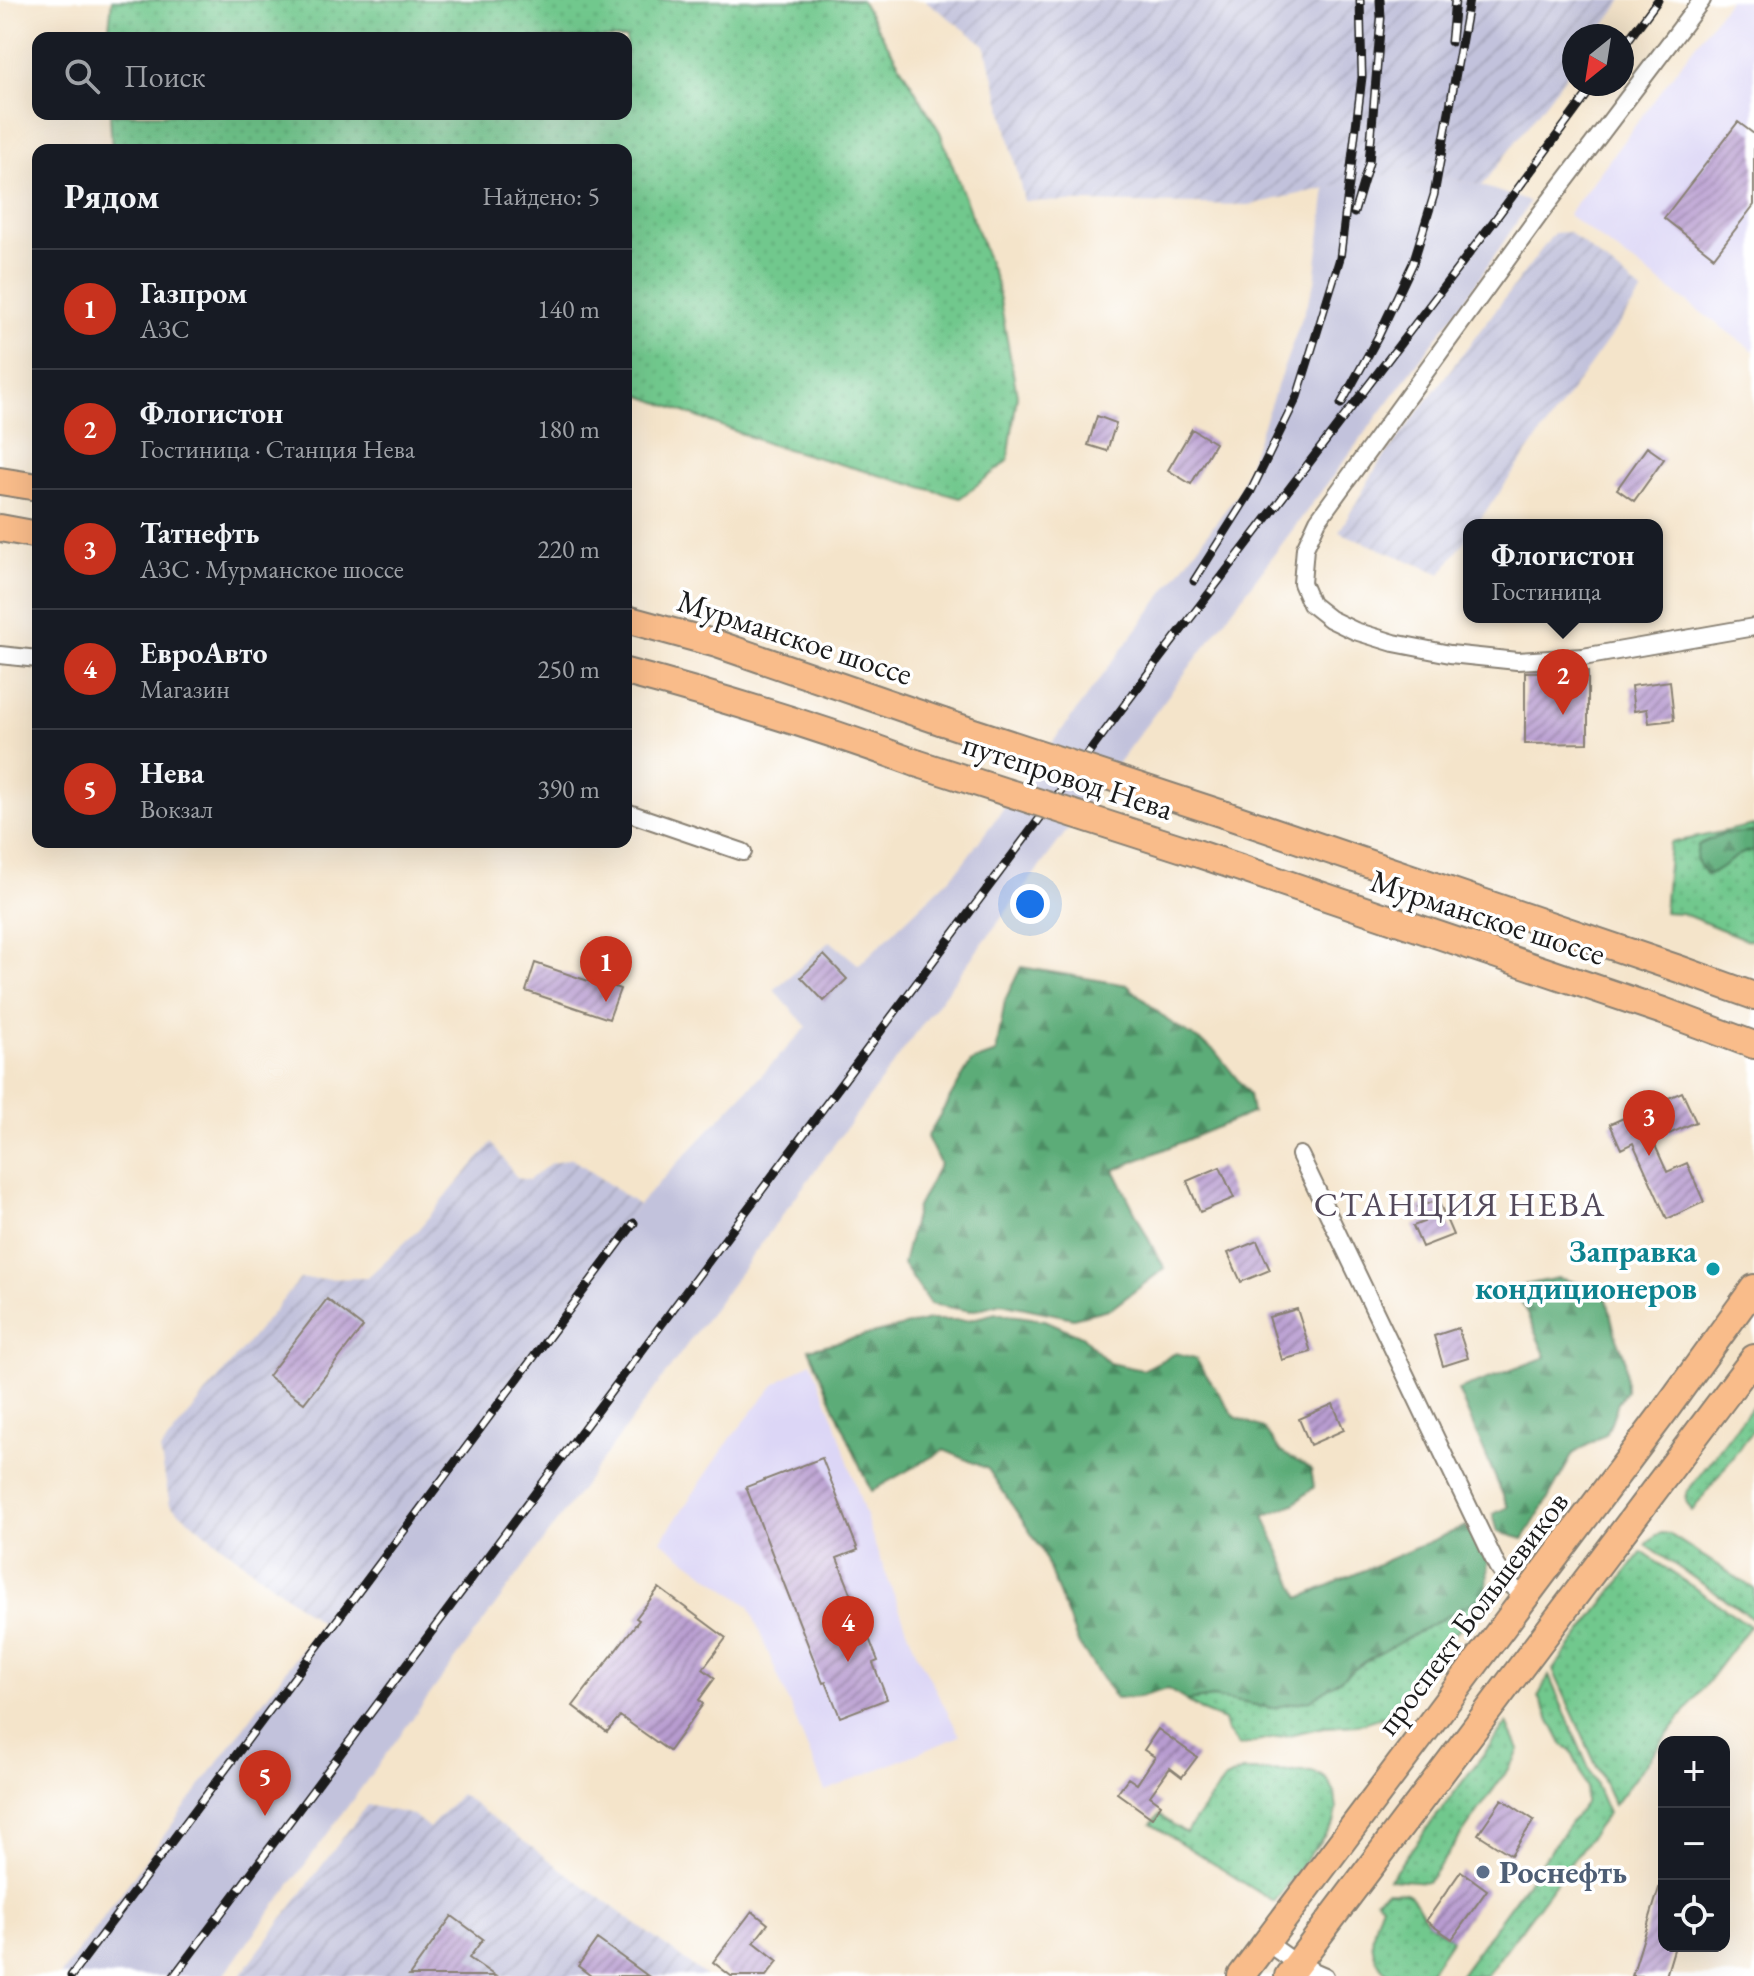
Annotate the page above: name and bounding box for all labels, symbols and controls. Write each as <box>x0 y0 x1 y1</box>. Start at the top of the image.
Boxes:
north arrow <box>1562 24 1634 96</box>
search box <box>32 32 632 120</box>
icon: search <box>60 54 104 98</box>
text: Поиск <box>124 57 206 96</box>
text: Рядом <box>64 174 159 218</box>
text: Найдено: 5 <box>482 179 600 213</box>
text: Газпром <box>140 273 248 312</box>
text: 1 <box>83 292 97 326</box>
text: 140 m <box>537 292 600 326</box>
text: АЗС <box>140 312 190 346</box>
text: Флогистон <box>140 393 283 432</box>
text: 2 <box>83 412 97 446</box>
text: 180 m <box>537 412 600 446</box>
text: Гостиница · Станция Нева <box>140 432 415 466</box>
text: Татнефть <box>140 513 260 552</box>
popup <box>1463 519 1663 623</box>
text: 3 <box>83 532 97 566</box>
text: 220 m <box>537 532 600 566</box>
text: Флогистон <box>1491 535 1635 574</box>
text: АЗС · Мурманское шоссе <box>140 552 404 586</box>
text: Гостиница <box>1491 574 1601 608</box>
street label: Мурманское шоссе <box>672 579 918 695</box>
text: ЕвроАвто <box>140 633 268 672</box>
pin: 2 <box>1537 649 1589 715</box>
text: 4 <box>83 652 97 686</box>
text: 250 m <box>537 652 600 686</box>
text: Магазин <box>140 672 230 706</box>
street label: путепровод Нева <box>958 722 1179 830</box>
text: Нева <box>140 753 204 792</box>
text: 5 <box>83 772 97 806</box>
text: 390 m <box>537 772 600 806</box>
text: Вокзал <box>140 792 213 826</box>
street label: Мурманское шоссе <box>1365 859 1611 975</box>
your location <box>1010 884 1050 924</box>
pin: 1 <box>580 936 632 1002</box>
pin: 3 <box>1623 1090 1675 1156</box>
district label: СТАНЦИЯ НЕВА <box>1314 1182 1606 1226</box>
place label: Заправка кондиционеров <box>1475 1230 1698 1309</box>
marker: Заправка кондиционеров <box>1704 1260 1722 1278</box>
street label: проспект Большевиков <box>1366 1482 1578 1744</box>
pin: 4 <box>822 1596 874 1662</box>
map controls <box>1658 1736 1730 1952</box>
button: + <box>1658 1736 1730 1808</box>
pin: 5 <box>239 1750 291 1816</box>
button: − <box>1658 1808 1730 1880</box>
place label: Роснефть <box>1499 1851 1627 1893</box>
marker: Роснефть <box>1474 1863 1492 1881</box>
button: locate <box>1658 1880 1730 1952</box>

